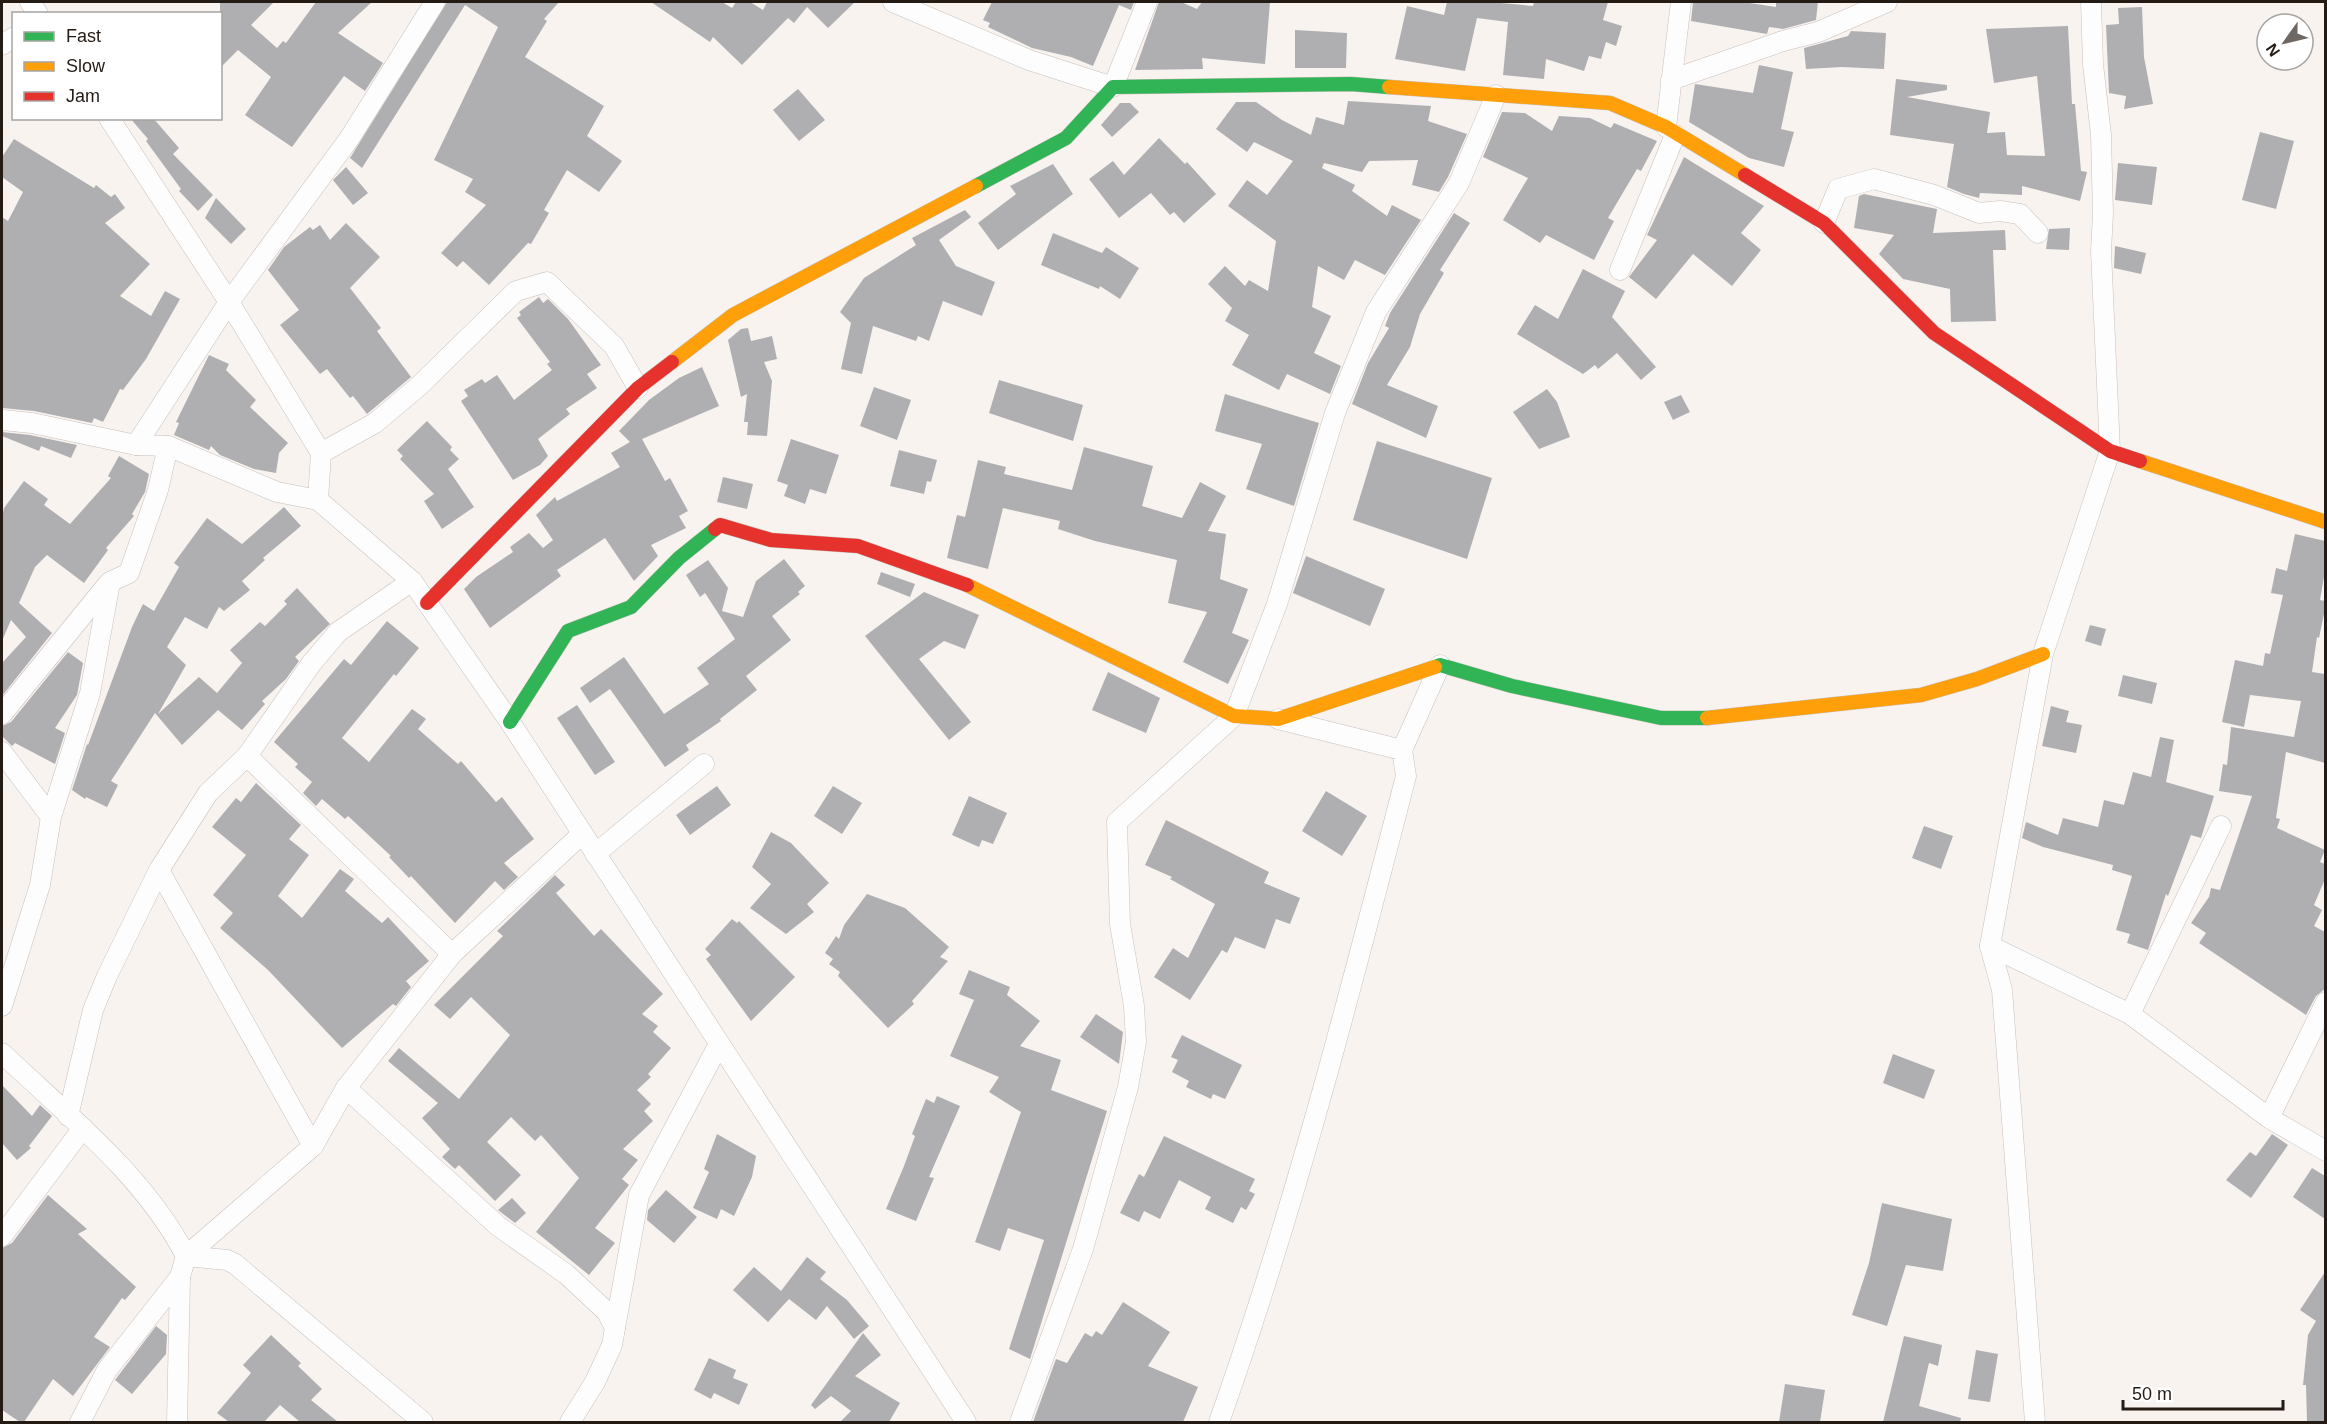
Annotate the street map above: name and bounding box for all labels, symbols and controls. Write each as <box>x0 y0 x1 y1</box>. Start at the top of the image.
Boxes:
legend <box>12 12 222 120</box>
north arrow <box>2255 12 2315 72</box>
text: Fast <box>66 26 101 46</box>
text: N <box>2263 41 2283 60</box>
text: Slow <box>66 56 106 76</box>
text: Jam <box>66 86 100 106</box>
scale bar <box>2123 1373 2284 1411</box>
text: 50 m <box>2132 1384 2172 1404</box>

